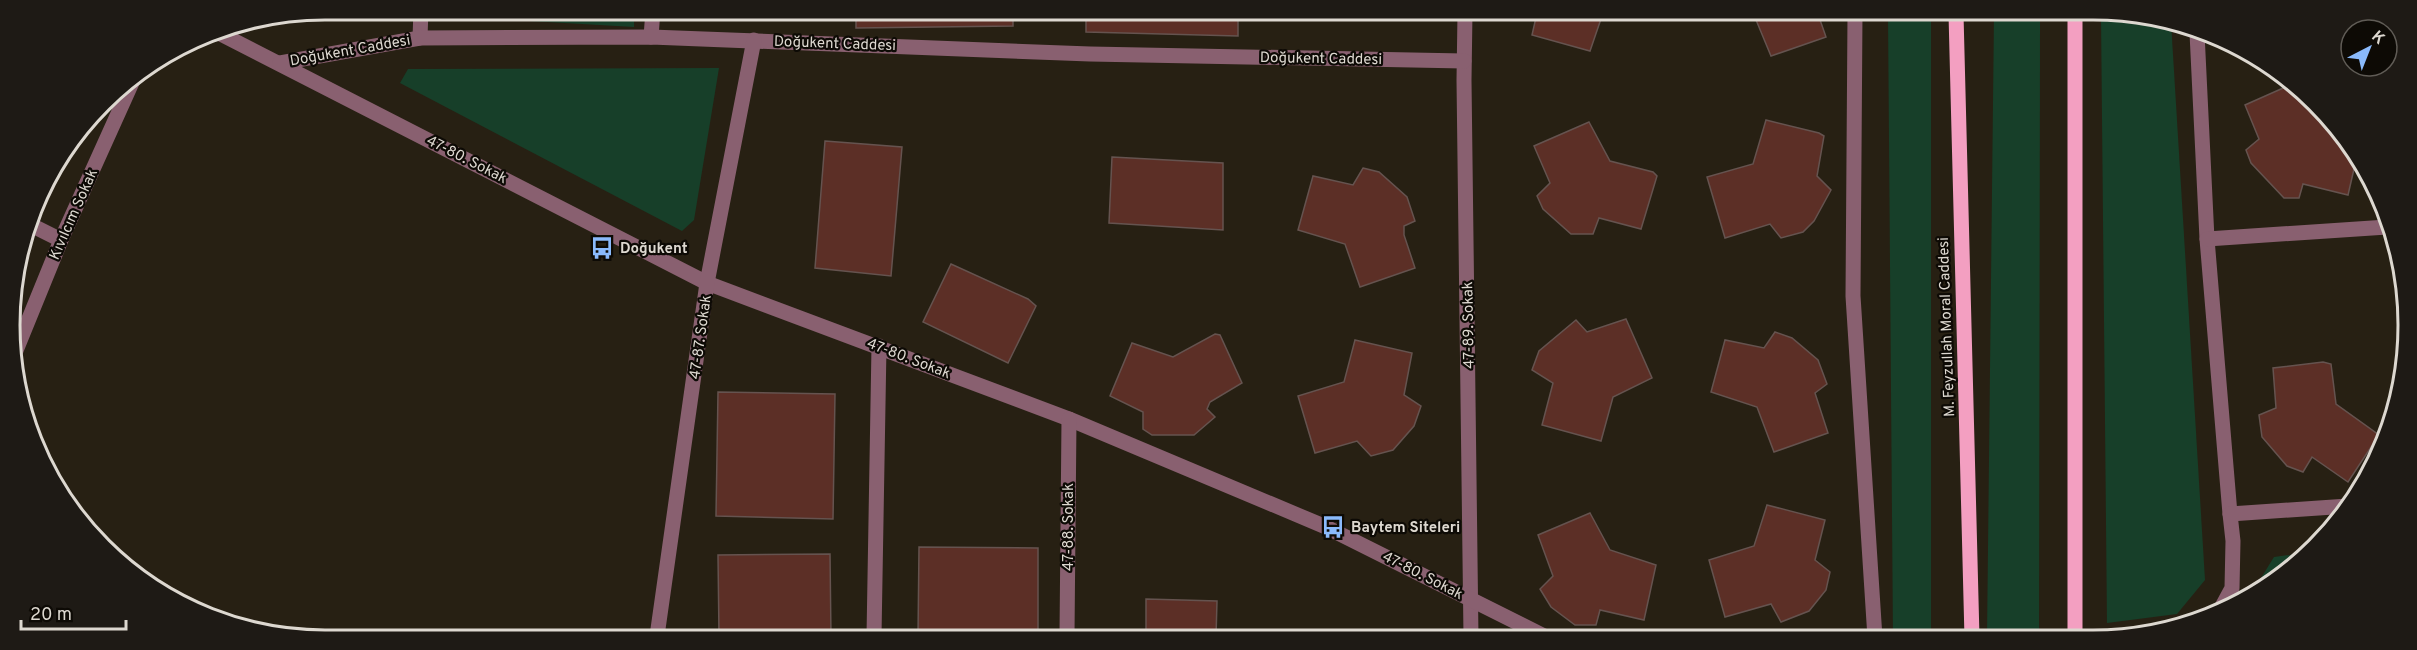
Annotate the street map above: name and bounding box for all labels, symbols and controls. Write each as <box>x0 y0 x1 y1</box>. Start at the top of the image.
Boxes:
north arrow <box>2339 18 2399 78</box>
text: K <box>2367 27 2389 50</box>
street label: Doğukent Caddesi <box>288 32 412 71</box>
street label: Doğukent Caddesi <box>774 33 896 56</box>
street label: Doğukent Caddesi <box>1260 49 1382 70</box>
street label: 47-80. Sokak <box>423 132 510 189</box>
street label: Kıvılcım Sokak <box>46 166 103 263</box>
bus stop icon: Doğukent <box>589 235 615 261</box>
street label: M. Feyzullah Moral Caddesi <box>1935 237 1960 417</box>
place label: Doğukent <box>620 240 688 259</box>
street label: 47-89. Sokak <box>1459 281 1480 369</box>
street label: 47-87. Sokak <box>686 294 717 381</box>
street label: 47-80. Sokak <box>864 335 953 384</box>
street label: 47-88. Sokak <box>1060 483 1079 571</box>
bus stop icon: Baytem Siteleri <box>1320 514 1346 540</box>
place label: Baytem Siteleri <box>1351 519 1460 538</box>
street label: 47-80. Sokak <box>1379 548 1466 605</box>
scale bar <box>21 593 126 631</box>
text: 20 m <box>30 604 72 627</box>

